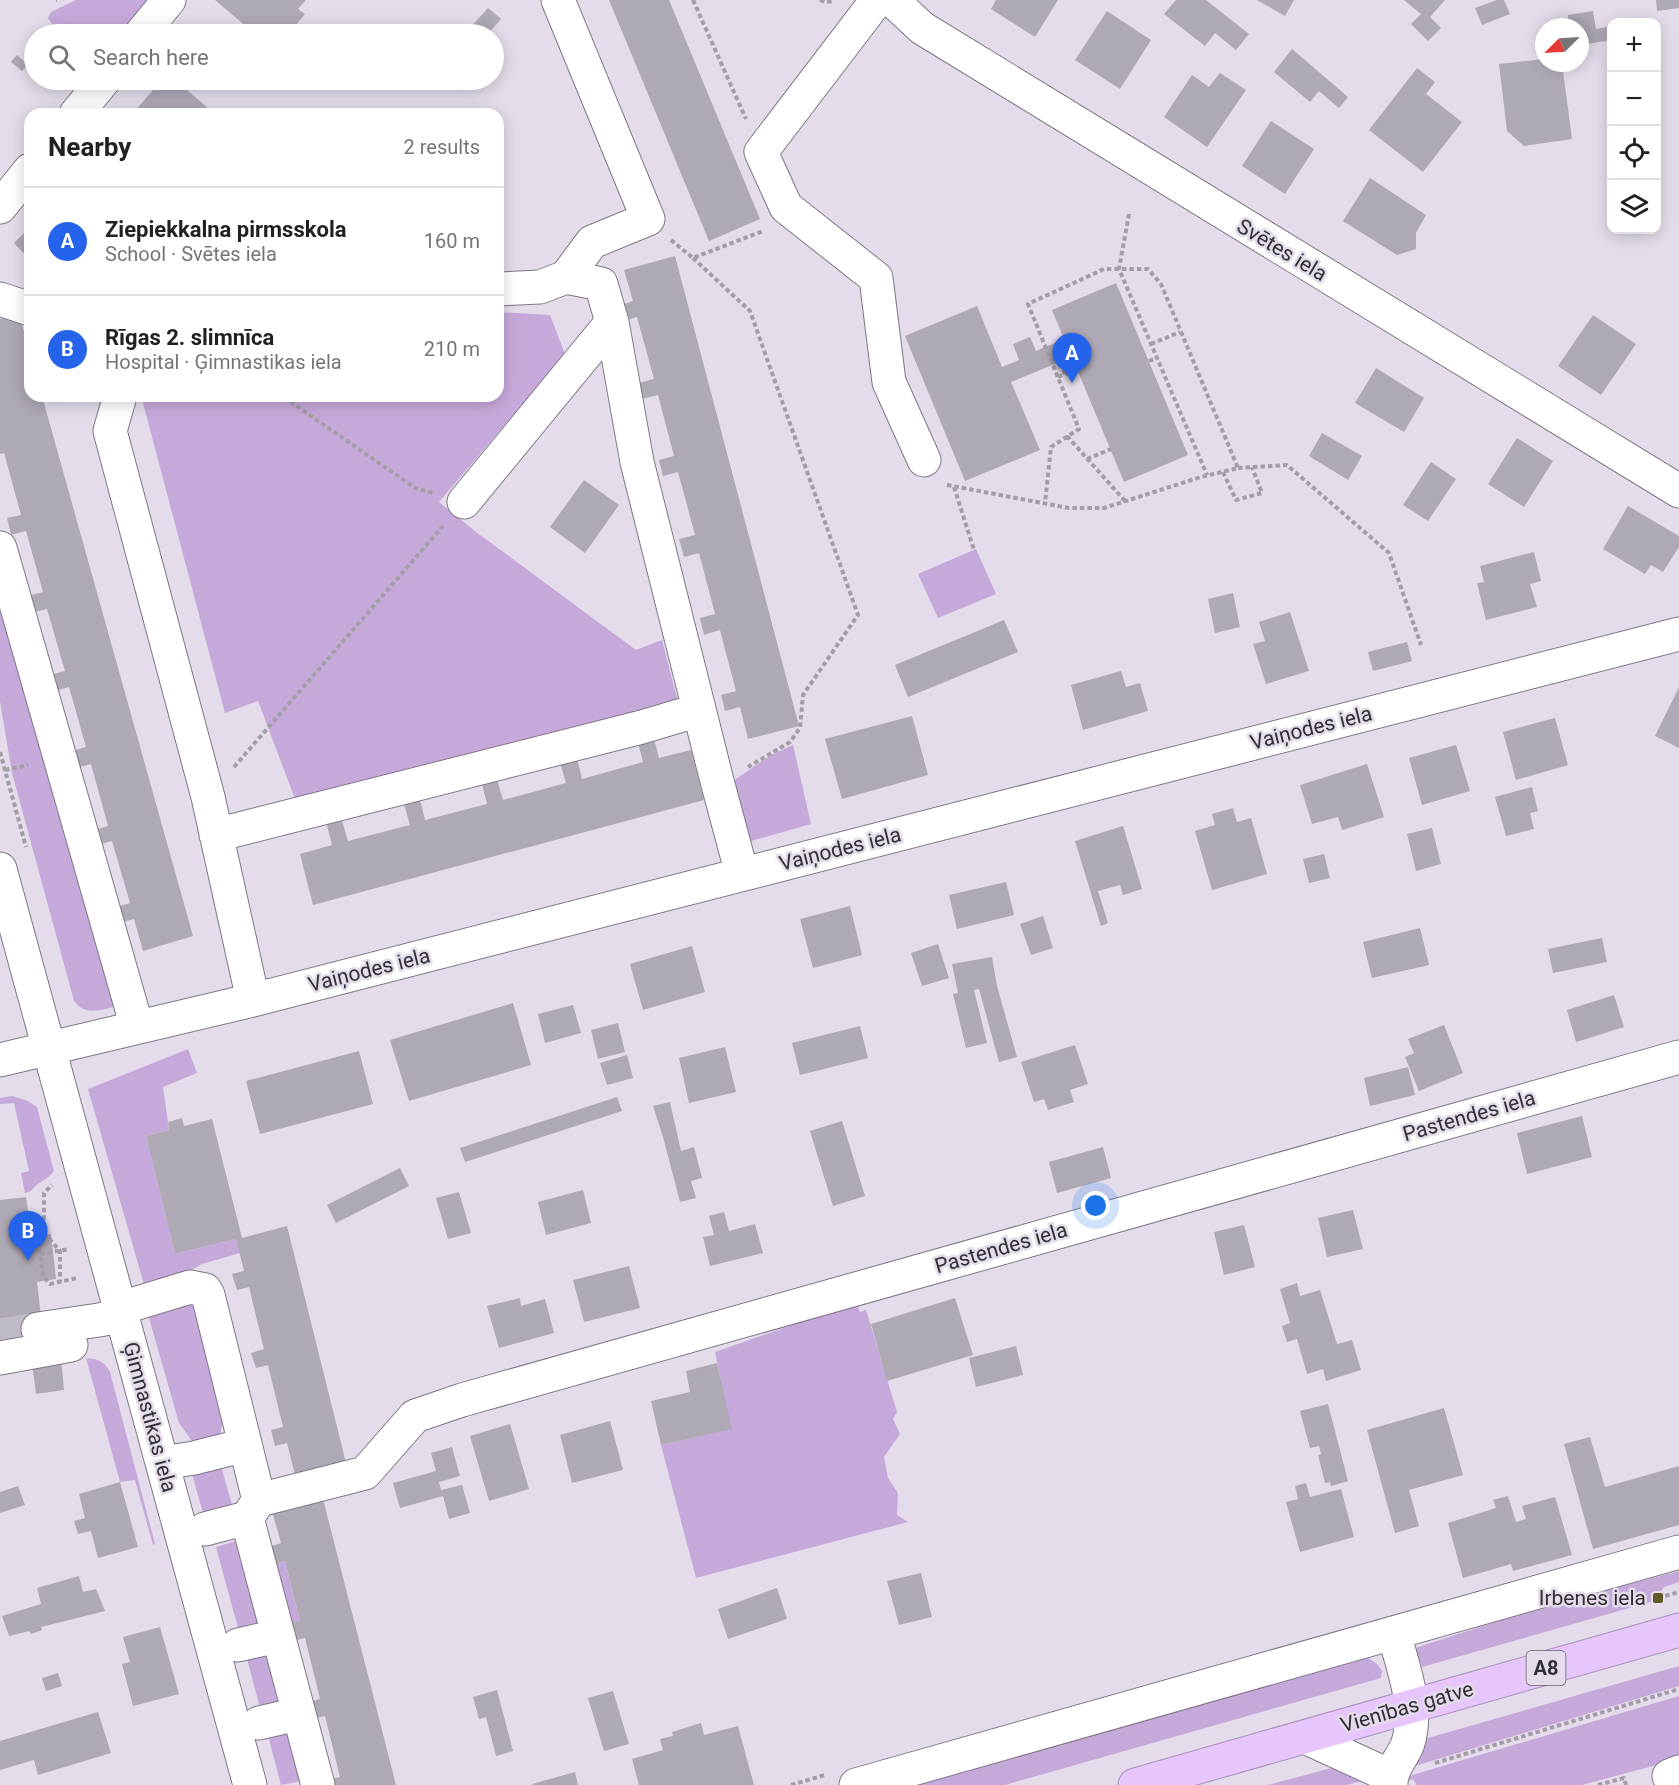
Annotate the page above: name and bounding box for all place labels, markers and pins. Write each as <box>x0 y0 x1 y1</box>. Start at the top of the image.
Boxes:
pin: A <box>1052 334 1092 383</box>
pin: B <box>9 1212 48 1261</box>
place label: Irbenes iela <box>1539 1586 1646 1610</box>
marker: Irbenes iela <box>1651 1591 1665 1605</box>

